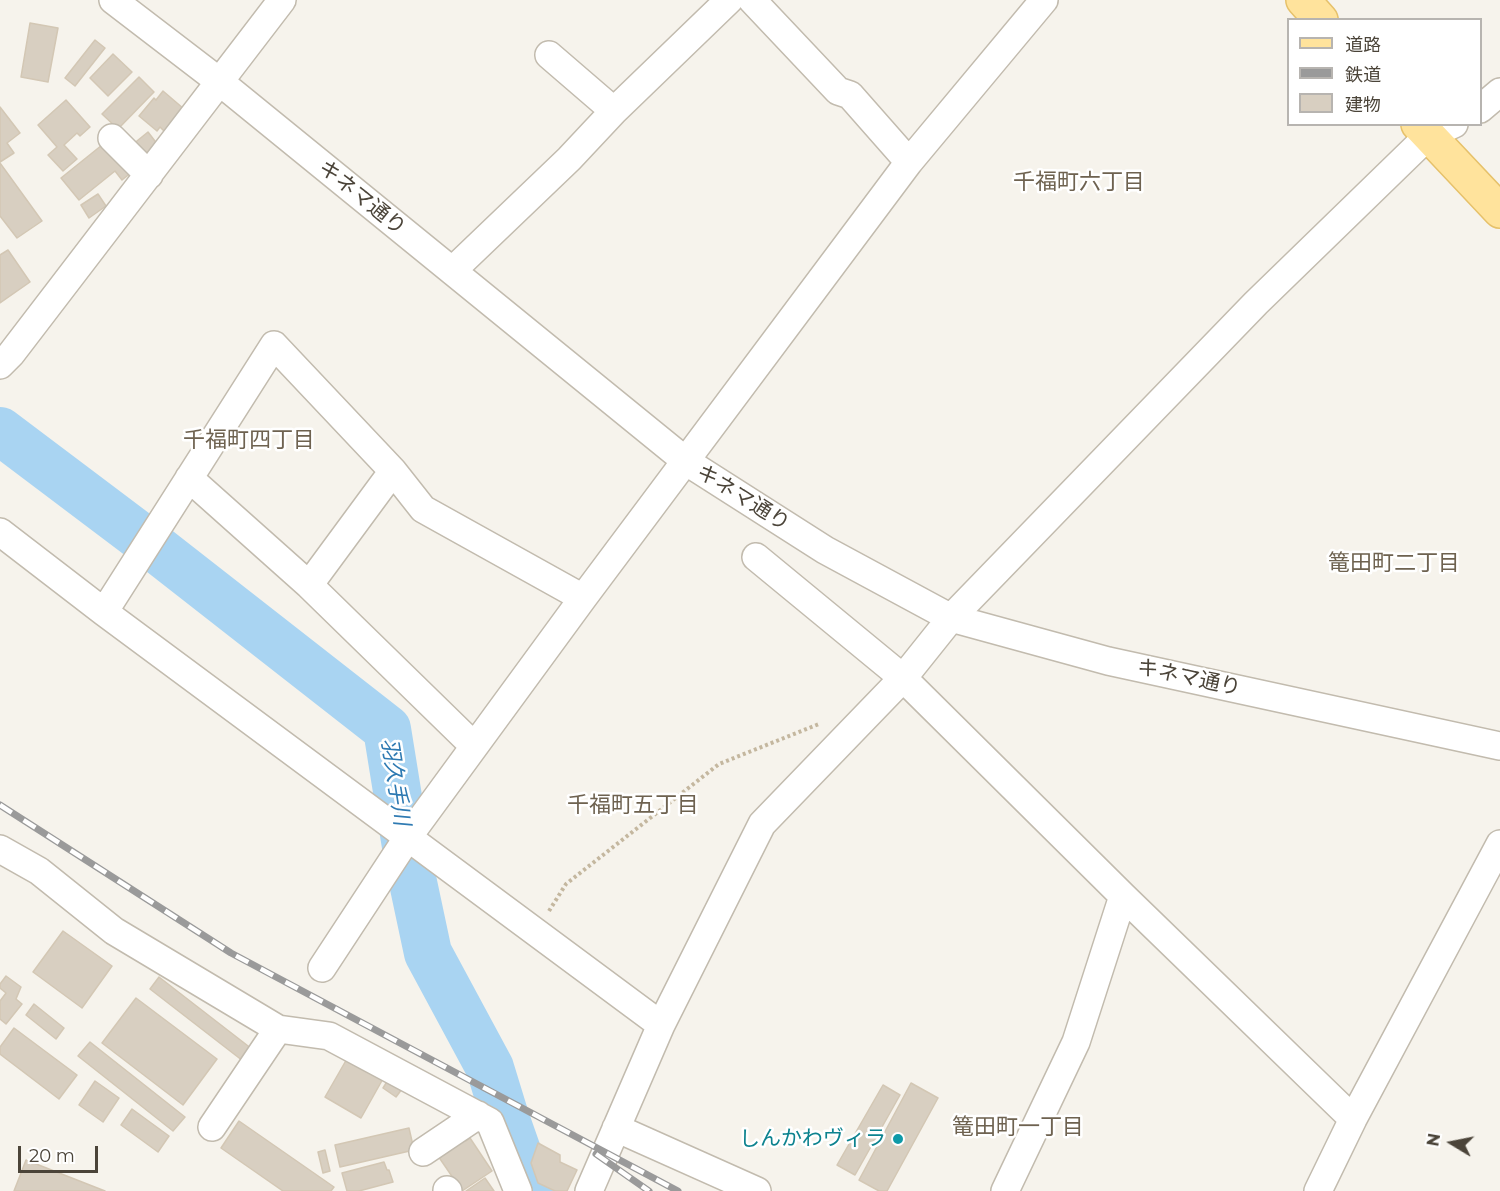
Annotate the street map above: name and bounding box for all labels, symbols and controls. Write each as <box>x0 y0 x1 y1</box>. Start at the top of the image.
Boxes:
legend <box>1287 18 1482 126</box>
text: 道路 <box>1345 34 1381 56</box>
text: 鉄道 <box>1345 64 1381 86</box>
text: 建物 <box>1345 94 1381 116</box>
street label: キネマ通り <box>313 155 411 241</box>
district label: 千福町六丁目 <box>1013 170 1145 196</box>
district label: 千福町四丁目 <box>183 428 315 454</box>
street label: キネマ通り <box>692 459 794 537</box>
district label: 篭田町二丁目 <box>1328 551 1460 577</box>
street label: キネマ通り <box>1135 655 1243 701</box>
water label: 羽久手川 <box>375 736 415 828</box>
district label: 千福町五丁目 <box>567 793 699 819</box>
north arrow <box>1422 1113 1482 1173</box>
district label: 篭田町一丁目 <box>952 1115 1084 1141</box>
place label: しんかわヴィラ <box>739 1126 886 1152</box>
marker: しんかわヴィラ <box>891 1132 905 1146</box>
text: N <box>1423 1132 1444 1148</box>
scale bar <box>21 1134 100 1172</box>
text: 20 m <box>29 1145 75 1167</box>

